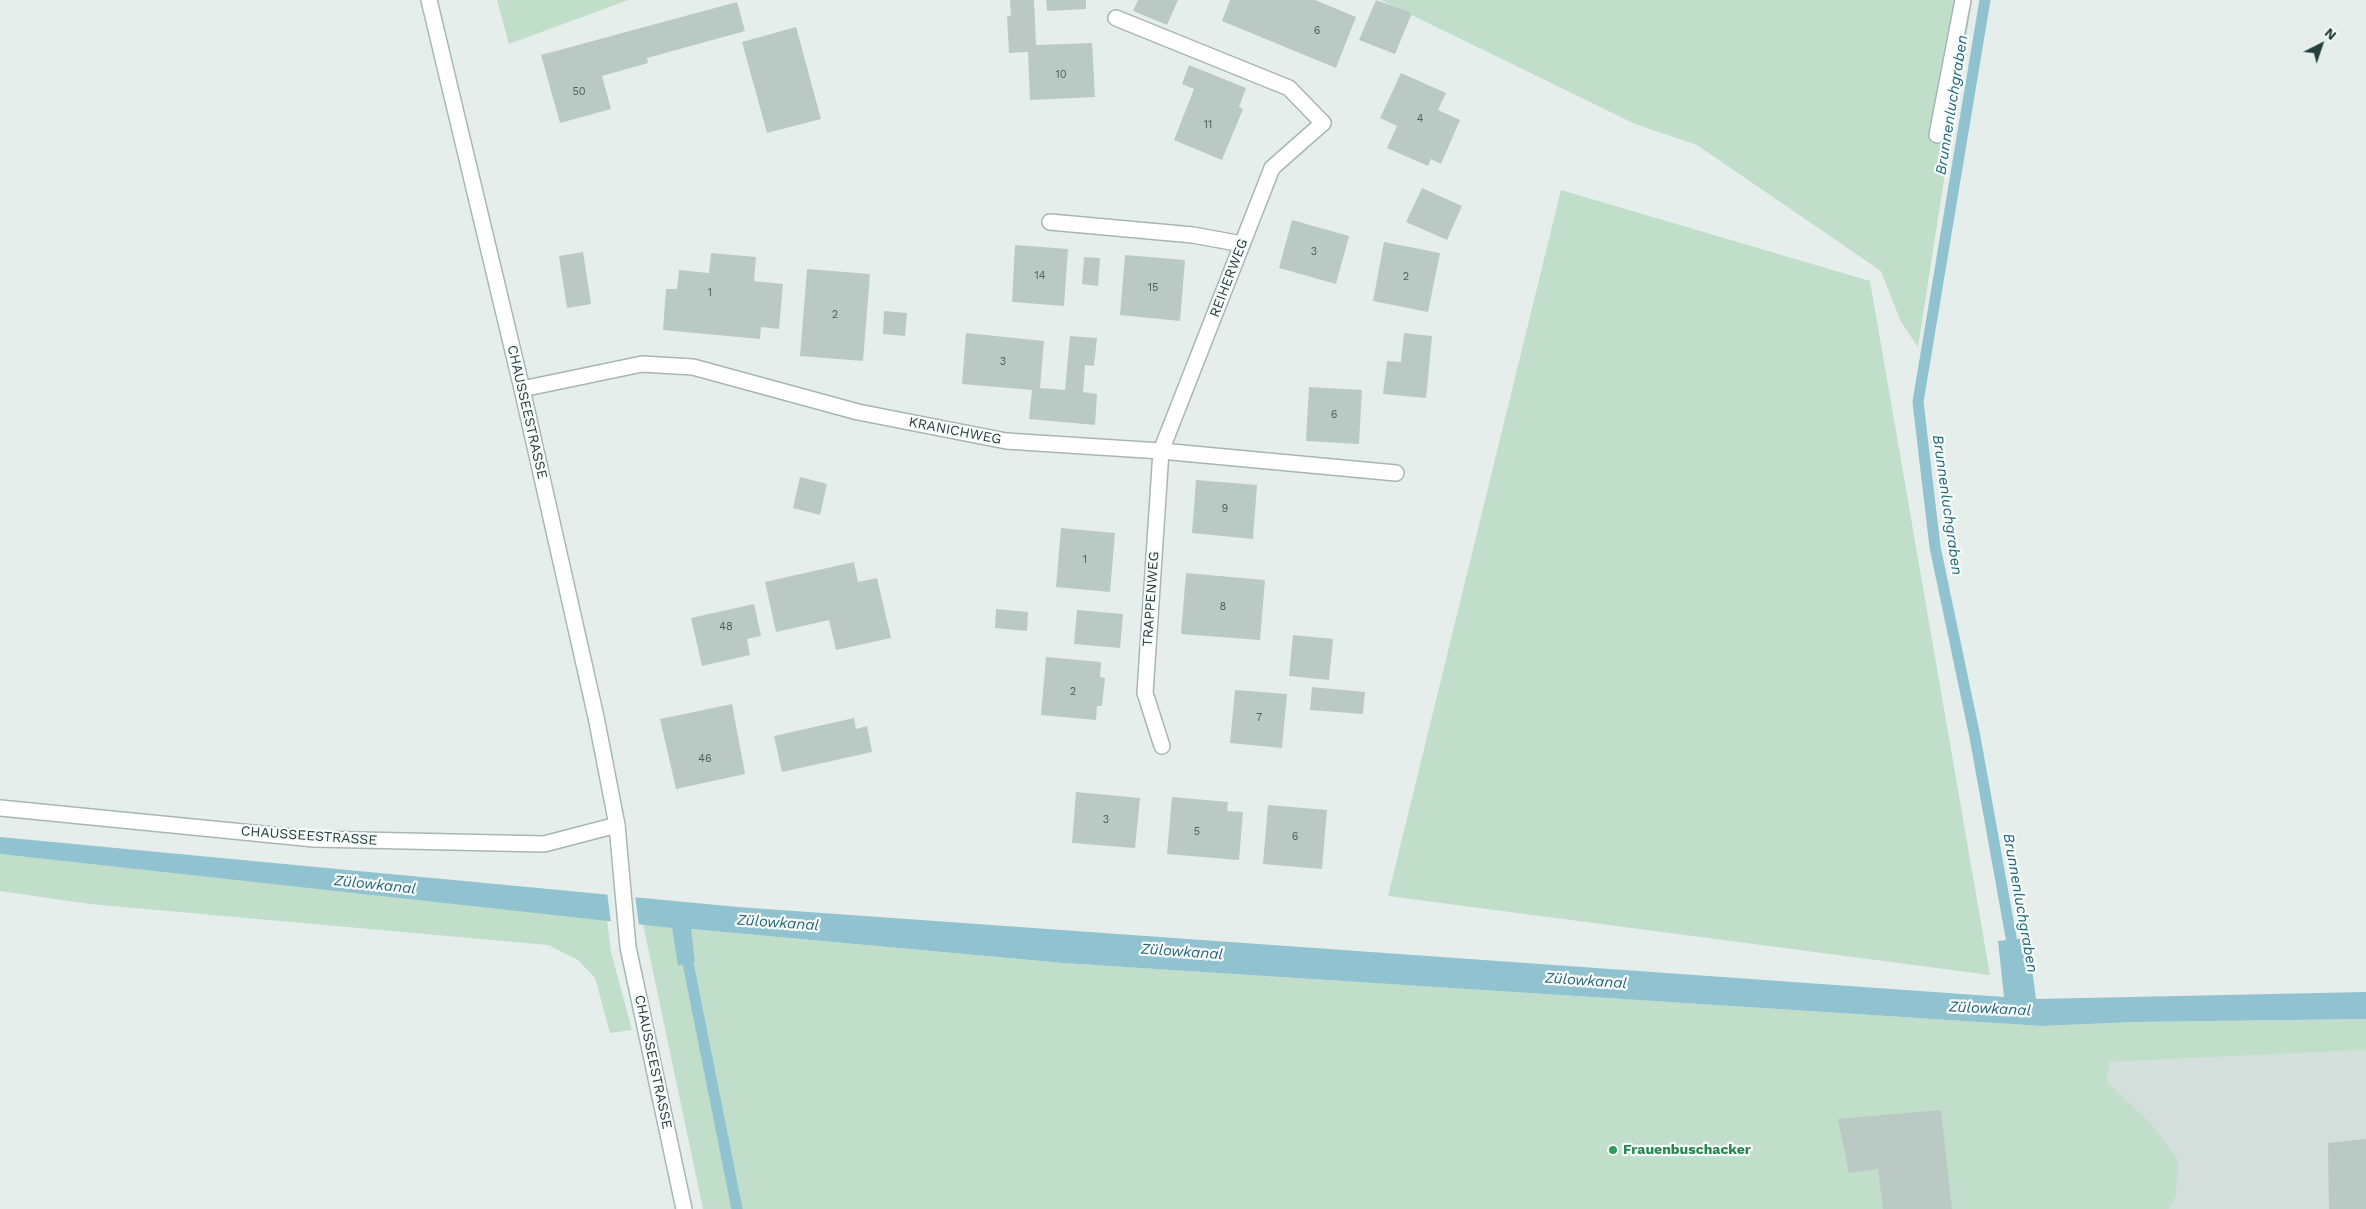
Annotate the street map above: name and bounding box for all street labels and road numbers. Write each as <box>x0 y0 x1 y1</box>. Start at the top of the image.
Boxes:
street label: REIHERWEG <box>1206 236 1252 320</box>
street label: CHAUSSEESTRASSE <box>503 343 551 481</box>
street label: KRANICHWEG <box>907 414 1003 448</box>
street label: TRAPPENWEG <box>1139 551 1163 647</box>
street label: CHAUSSEESTRASSE <box>240 823 378 849</box>
street label: CHAUSSEESTRASSE <box>631 993 675 1131</box>

